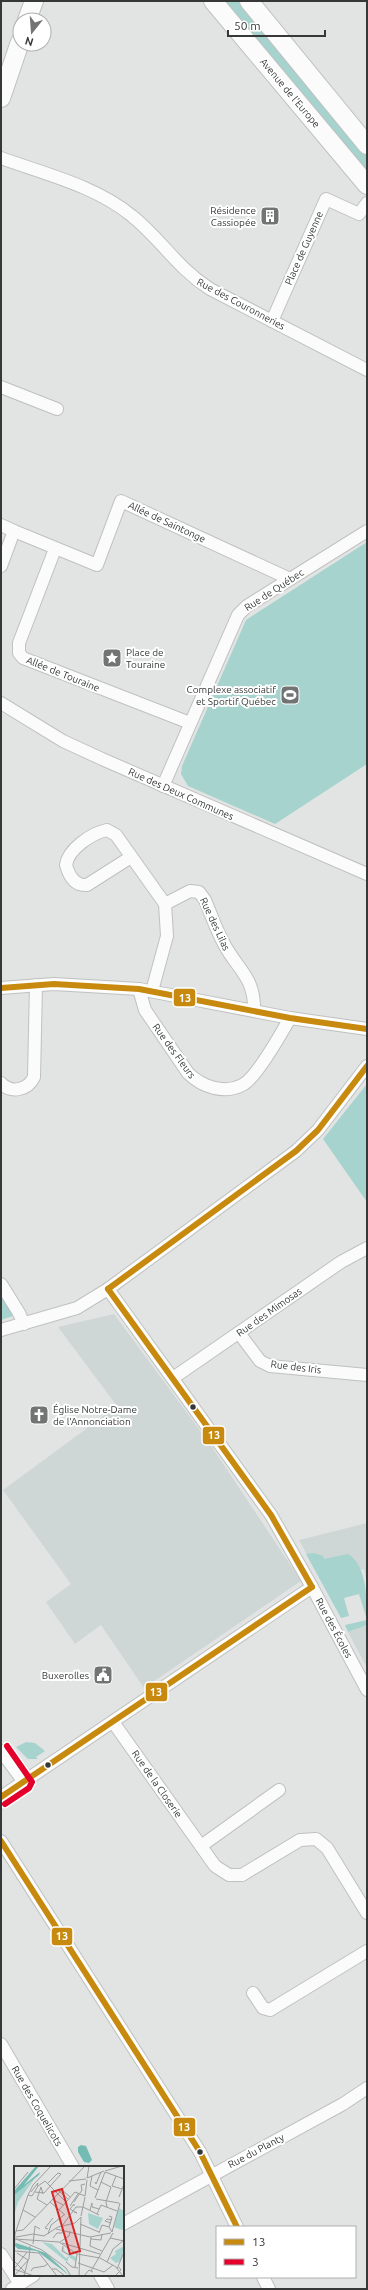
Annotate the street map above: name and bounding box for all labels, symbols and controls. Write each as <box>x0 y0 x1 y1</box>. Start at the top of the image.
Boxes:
north arrow <box>12 12 52 52</box>
scale bar <box>228 12 325 38</box>
text: 50 m <box>234 19 261 32</box>
text: N <box>23 35 35 49</box>
street label: Avenue de l'Europe <box>258 56 322 130</box>
place label: Résidence Cassiopée <box>210 205 256 228</box>
building icon: Résidence Cassiopée <box>259 205 281 227</box>
street label: Place de Guyenne <box>283 209 325 287</box>
street label: Rue des Couronneries <box>195 276 287 332</box>
street label: Allée de Saintonge <box>127 499 207 545</box>
street label: Rue de Québec <box>242 567 306 613</box>
place icon: Place de Touraine <box>101 647 123 669</box>
place label: Place de Touraine <box>126 647 165 670</box>
street label: Allée de Touraine <box>25 654 101 694</box>
place label: Complexe associatif et Sportif Québec <box>187 684 276 707</box>
sports icon: Complexe associatif et Sportif Québec <box>279 684 301 706</box>
street label: Rue des Deux Communes <box>127 766 235 822</box>
street label: Rue des Lilas <box>198 896 232 952</box>
line badge: 13 <box>173 988 196 1007</box>
text: 13 <box>179 992 191 1004</box>
street label: Rue des Fleurs <box>150 1021 198 1081</box>
street label: Rue des Mimosas <box>234 1285 304 1339</box>
street label: Rue des Iris <box>270 1358 322 1376</box>
unlabelled marker <box>188 1402 198 1412</box>
place label: Église Notre-Dame de l'Annonciation <box>53 1403 137 1427</box>
church icon: Église Notre-Dame de l'Annonciation <box>28 1404 50 1426</box>
line badge: 13 <box>202 1426 225 1445</box>
text: 13 <box>208 1429 220 1441</box>
street label: Rue des Écoles <box>314 1596 355 1660</box>
public building icon: Buxerolles <box>92 1664 114 1686</box>
place label: Buxerolles <box>42 1670 89 1681</box>
line badge: 13 <box>145 1682 168 1702</box>
text: 13 <box>150 1686 162 1698</box>
street label: Rue de la Closerie <box>130 1748 184 1820</box>
unlabelled marker <box>43 1760 53 1770</box>
line badge: 13 <box>51 1927 73 1946</box>
text: 13 <box>56 1930 68 1942</box>
street label: Rue des Coquelicots <box>10 2064 64 2148</box>
line badge: 13 <box>173 2117 196 2137</box>
text: 13 <box>178 2121 190 2133</box>
street label: Rue du Planty <box>226 2132 286 2170</box>
unlabelled marker <box>195 2147 205 2157</box>
inset map <box>14 2166 124 2276</box>
legend <box>216 2226 356 2278</box>
text: 13 <box>252 2235 266 2248</box>
text: 3 <box>252 2255 259 2268</box>

